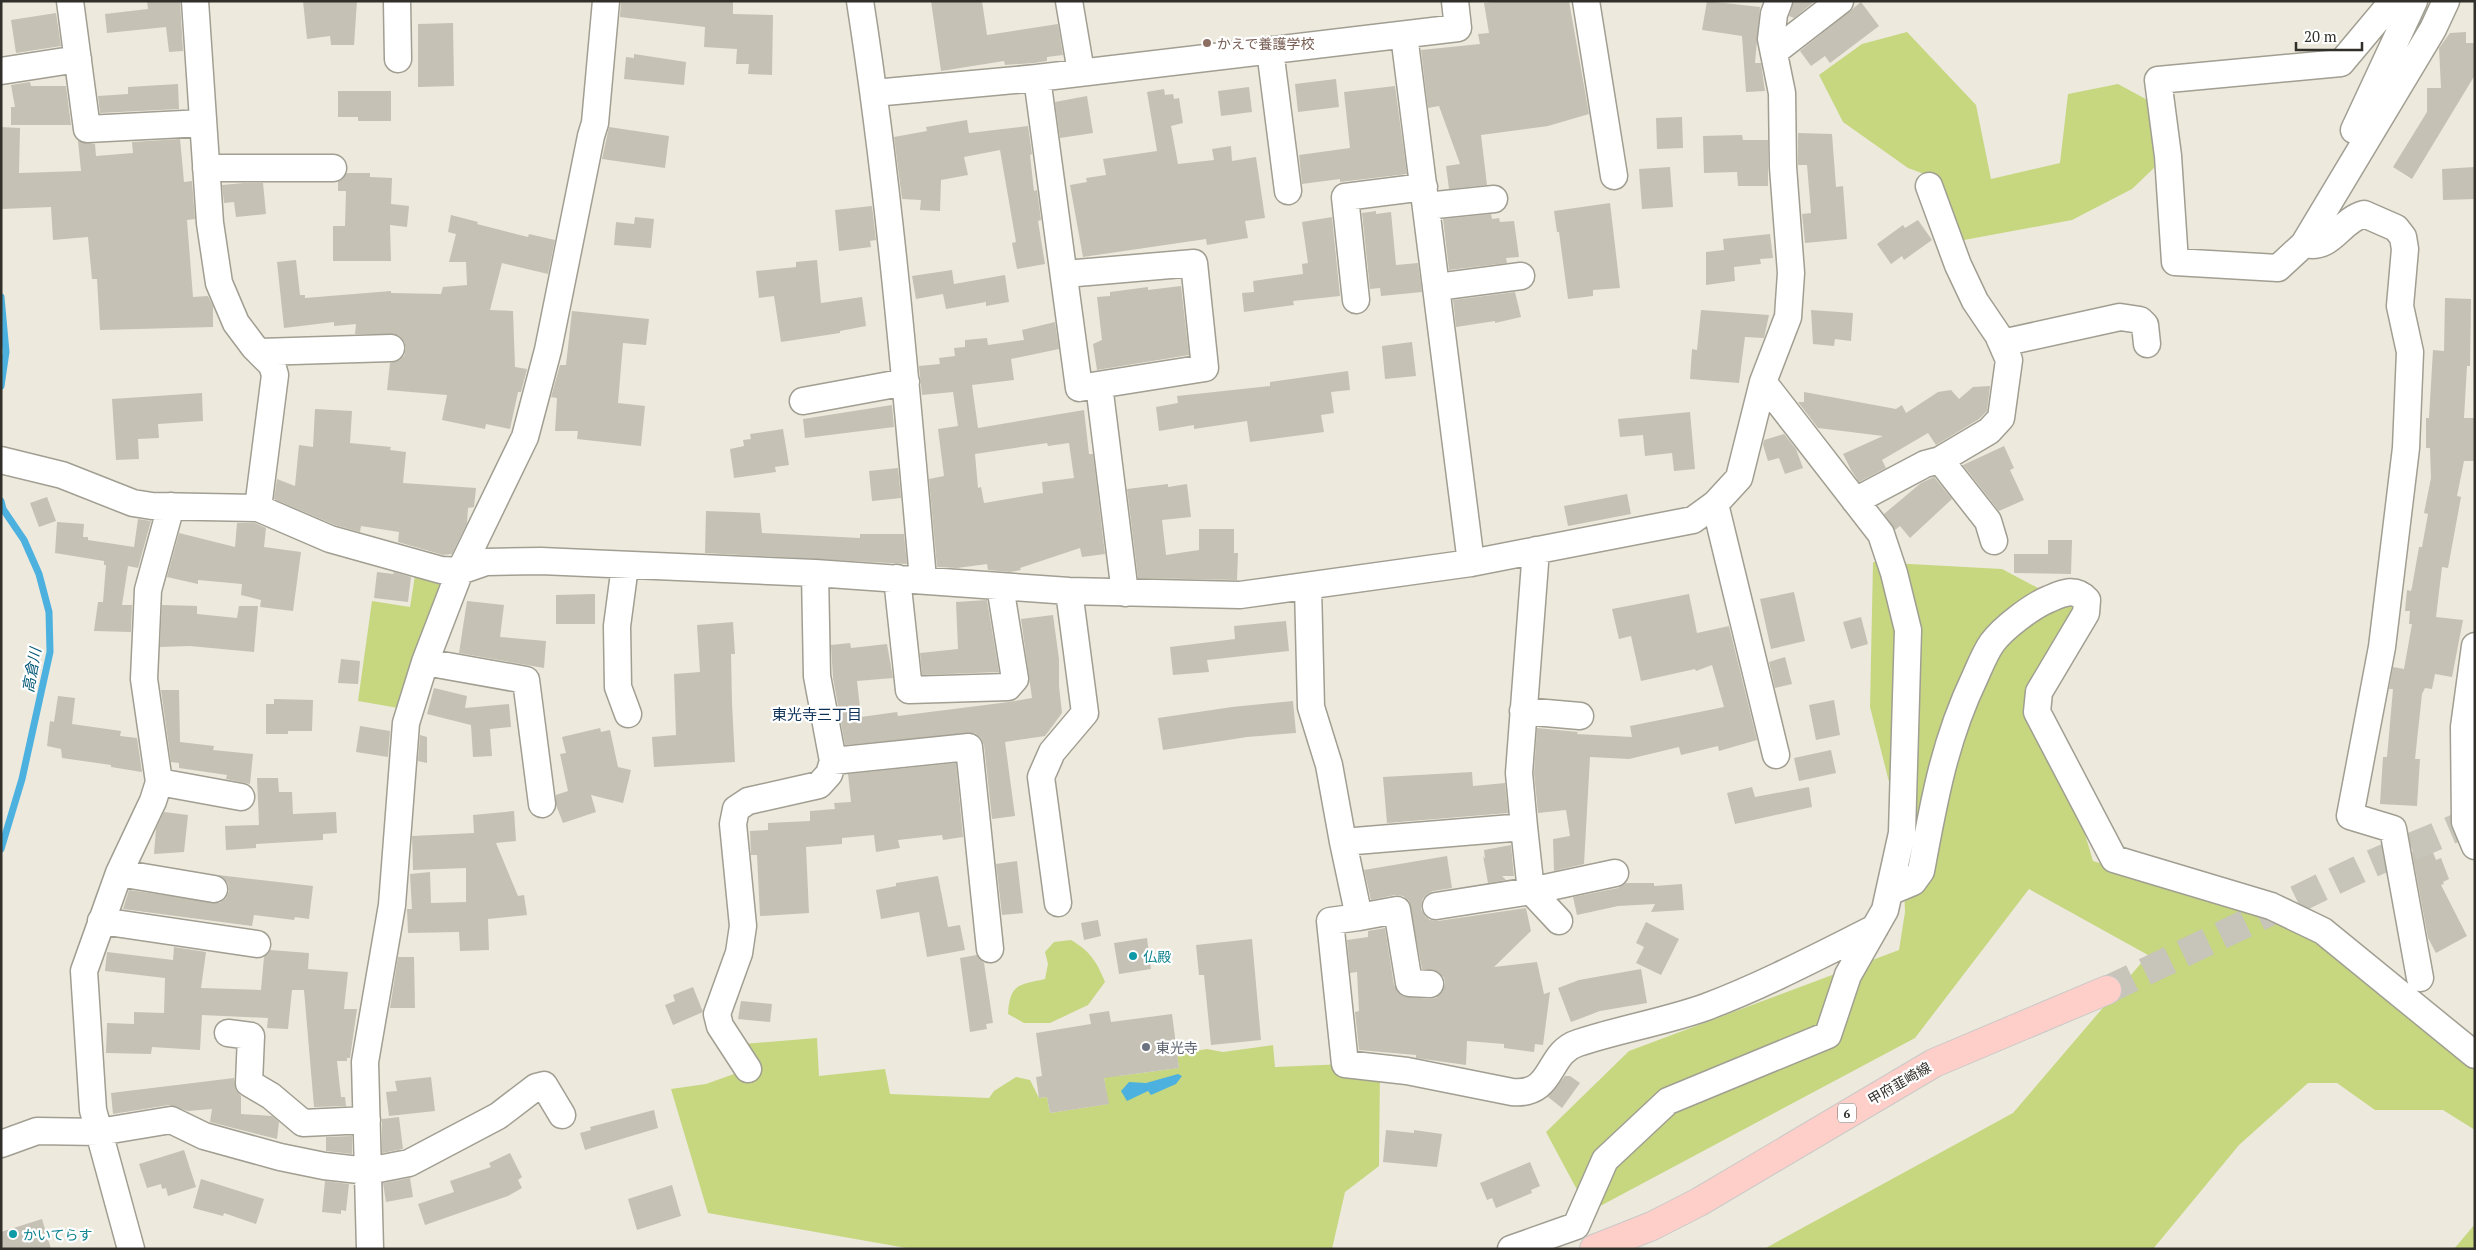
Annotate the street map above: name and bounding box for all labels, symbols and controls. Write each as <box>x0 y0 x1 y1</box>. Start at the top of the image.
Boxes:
scale bar <box>2296 20 2362 52</box>
text: 20 m <box>2304 26 2337 46</box>
place label: かえで養護学校 <box>1217 34 1315 53</box>
marker: かえで養護学校 <box>1201 37 1213 49</box>
water label: 高倉川 <box>17 644 45 694</box>
district label: 東光寺三丁目 <box>772 704 862 724</box>
place label: 仏殿 <box>1143 947 1171 966</box>
marker: 仏殿 <box>1127 950 1139 962</box>
place label: 東光寺 <box>1156 1038 1198 1057</box>
marker: 東光寺 <box>1140 1041 1152 1053</box>
street label: 甲府韮崎線 <box>1864 1057 1934 1109</box>
road number: 6 <box>1838 1104 1856 1122</box>
place label: かいてらす <box>23 1225 92 1244</box>
marker: かいてらす <box>7 1228 19 1240</box>

